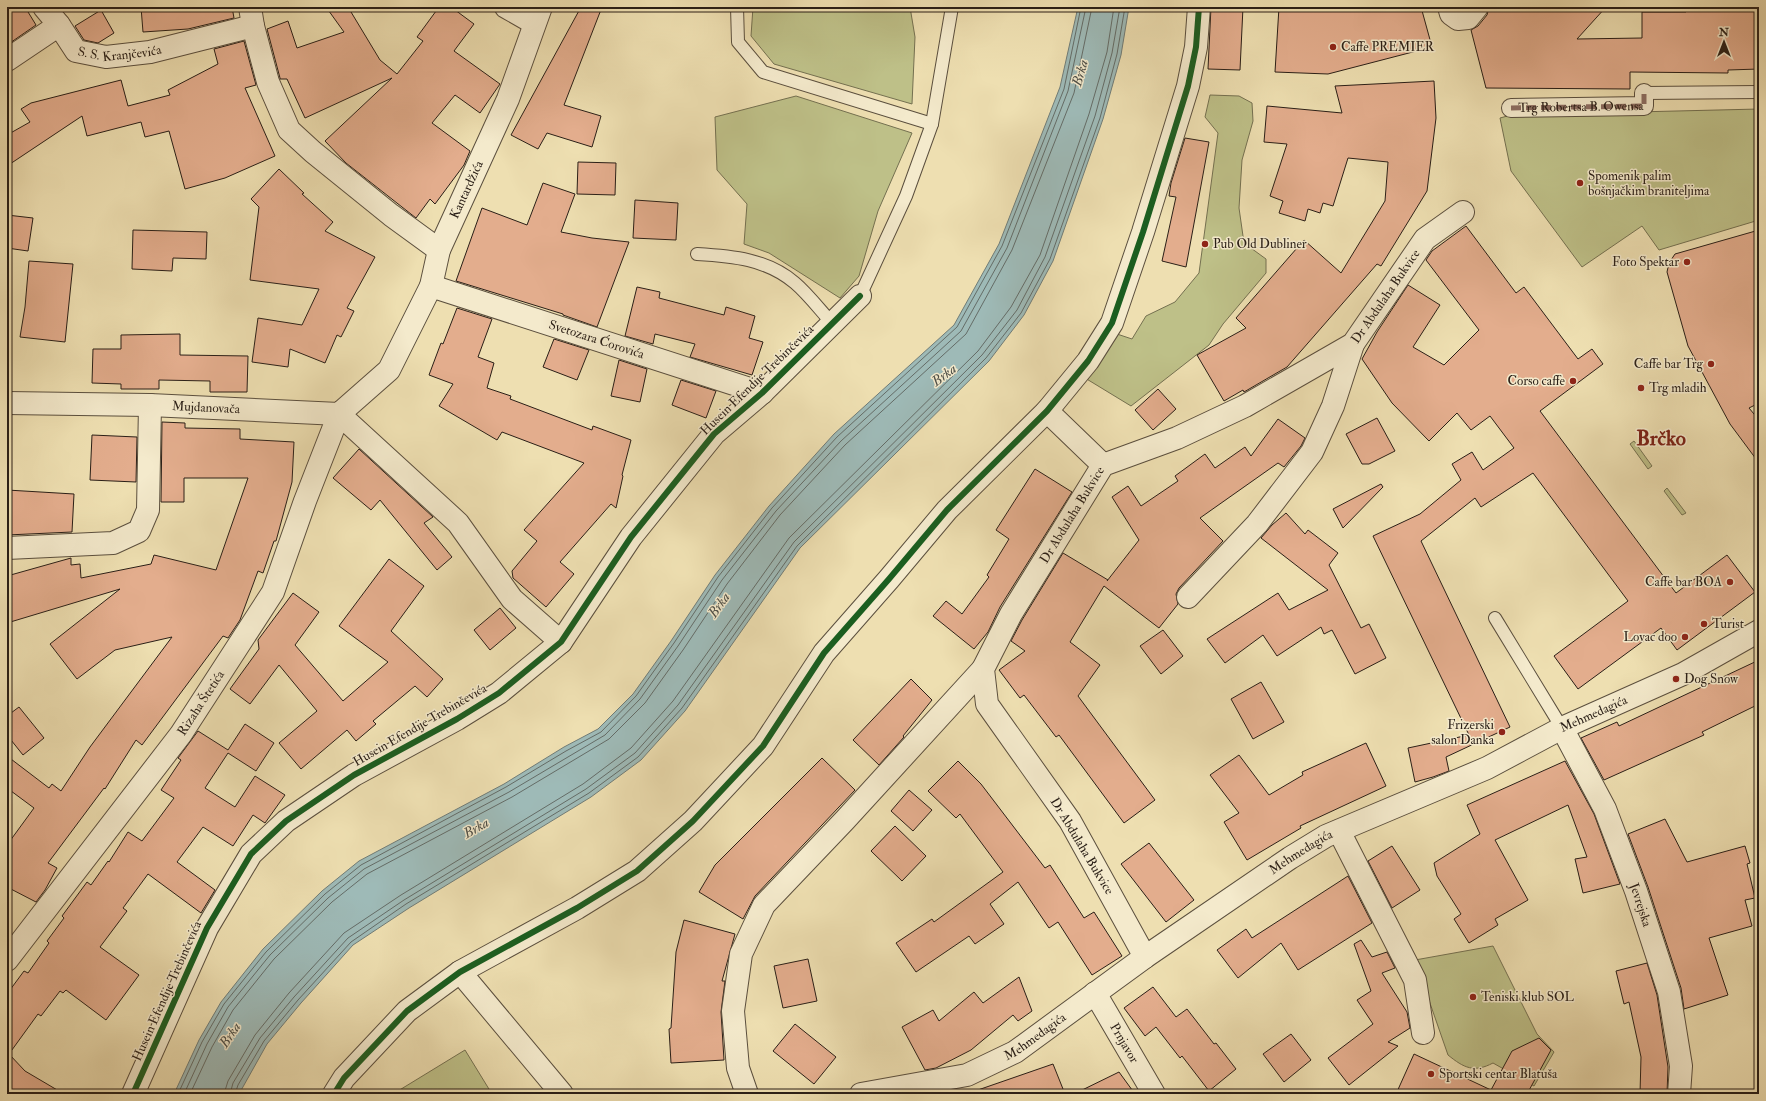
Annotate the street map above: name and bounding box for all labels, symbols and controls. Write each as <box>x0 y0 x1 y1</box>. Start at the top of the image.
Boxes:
north arrow <box>1704 22 1744 62</box>
text: N <box>1718 26 1730 39</box>
place label: Caffe PREMIER <box>1341 39 1435 55</box>
street label: S. S. Kranjčevića <box>77 41 164 65</box>
marker: Caffe PREMIER <box>1328 42 1338 52</box>
water label: Brka <box>1068 57 1092 89</box>
street label: Trg Robertsa B. Owensa <box>1518 98 1644 116</box>
street label: Kantardžića <box>446 157 487 221</box>
place label: Spomenik palim bošnjačkim braniteljima <box>1588 168 1710 199</box>
marker: Spomenik palim bošnjačkim braniteljima <box>1575 178 1585 188</box>
place label: Pub Old Dubliner <box>1213 236 1307 252</box>
marker: Pub Old Dubliner <box>1200 239 1210 249</box>
street label: Dr Abdulaha Bukvice <box>1348 246 1424 347</box>
place label: Foto Spektar <box>1612 254 1679 271</box>
marker: Foto Spektar <box>1682 257 1692 267</box>
street label: Svetozara Ćorovića <box>547 317 647 363</box>
street label: Husein Efendije Trebinčevića <box>697 321 818 439</box>
place label: Caffe bar Trg <box>1634 356 1704 372</box>
marker: Caffe bar Trg <box>1706 359 1716 369</box>
water label: Brka <box>927 360 960 390</box>
place label: Corso caffe <box>1507 373 1566 389</box>
marker: Corso caffe <box>1568 376 1578 386</box>
place label: Trg mladih <box>1649 380 1707 396</box>
marker: Trg mladih <box>1636 383 1646 393</box>
street label: Mujdanovača <box>171 398 241 417</box>
district label: Brčko <box>1636 425 1686 452</box>
street label: Dr Abdulaha Bukvice <box>1036 463 1108 566</box>
place label: Caffe bar BOA <box>1645 574 1723 590</box>
marker: Caffe bar BOA <box>1725 577 1735 587</box>
water label: Brka <box>704 589 734 622</box>
place label: Turist <box>1712 616 1744 632</box>
marker: Turist <box>1699 619 1709 629</box>
place label: Lovac doo <box>1624 629 1677 645</box>
marker: Lovac doo <box>1680 632 1690 642</box>
street label: Rizaha Štetića <box>174 667 228 739</box>
place label: Dog Snow <box>1684 671 1739 687</box>
marker: Dog Snow <box>1671 674 1681 684</box>
street label: Husein Efendije Trebinčevića <box>350 680 490 770</box>
street label: Mehmedagića <box>1557 692 1630 736</box>
place label: Frizerski salon Danka <box>1431 717 1495 748</box>
marker: Frizerski salon Danka <box>1497 727 1507 737</box>
street label: Dr Abdulaha Bukvice <box>1047 794 1118 898</box>
water label: Brka <box>459 814 492 843</box>
street label: Mehmedagića <box>1266 826 1336 878</box>
street label: Jevrejska <box>1625 880 1655 930</box>
street label: Husein Efendije Trebinčevića <box>129 918 205 1064</box>
place label: Teniski klub SOL <box>1481 989 1574 1005</box>
marker: Teniski klub SOL <box>1468 992 1478 1002</box>
street label: Mehmedagića <box>1002 1009 1070 1064</box>
water label: Brka <box>215 1019 245 1052</box>
street label: Prnjavor <box>1106 1020 1142 1066</box>
place label: Sportski centar Blatuša <box>1439 1066 1558 1083</box>
marker: Sportski centar Blatuša <box>1426 1069 1436 1079</box>

